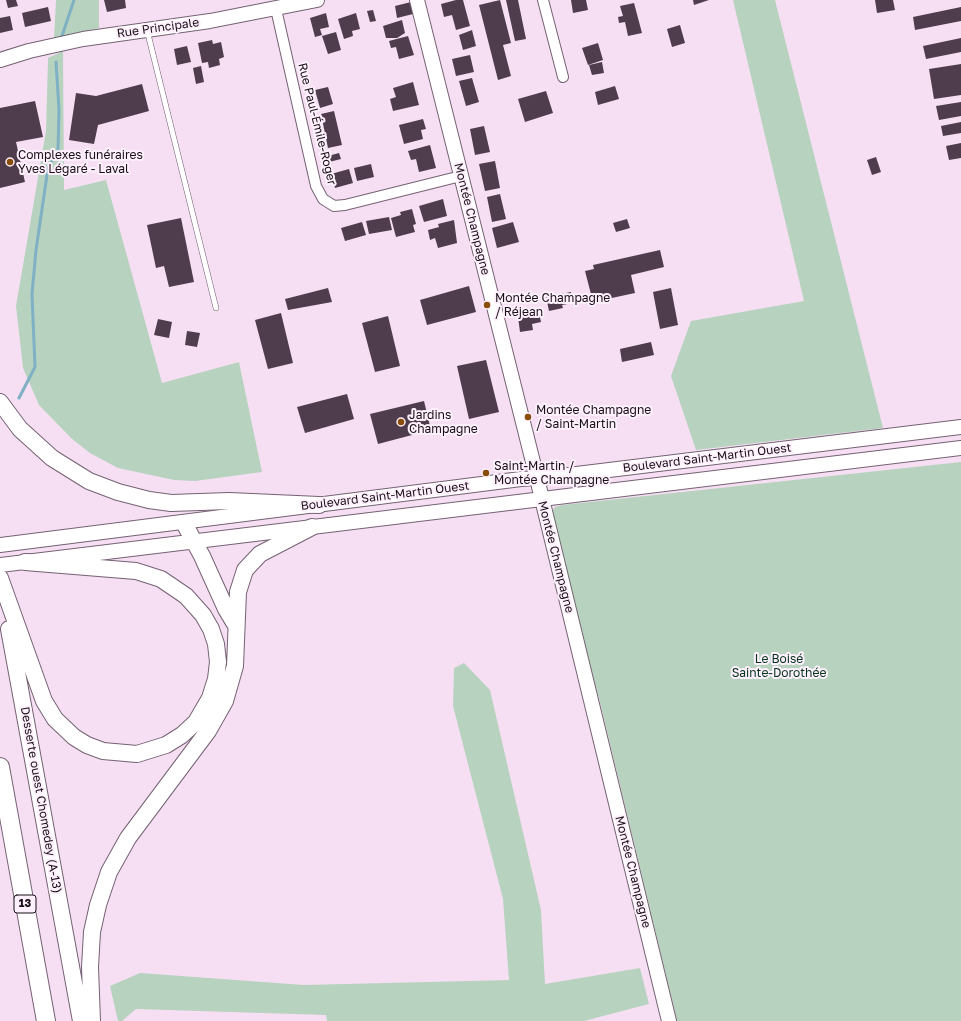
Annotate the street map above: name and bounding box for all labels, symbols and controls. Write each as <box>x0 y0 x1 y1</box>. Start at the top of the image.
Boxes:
street label: Rue Principale <box>116 15 200 41</box>
street label: Rue Paul-Émile-Roger <box>295 61 339 187</box>
place label: Complexes funéraires Yves Légaré - Laval <box>18 148 143 176</box>
marker: Complexes funéraires Yves Légaré - Laval <box>5 157 15 167</box>
street label: Montée Champagne <box>451 161 493 277</box>
place label: Montée Champagne / Réjean <box>495 291 610 319</box>
marker: Montée Champagne / Réjean <box>482 300 492 310</box>
place label: Montée Champagne / Saint-Martin <box>536 403 651 431</box>
place label: Jardins Champagne <box>409 408 478 436</box>
marker: Montée Champagne / Saint-Martin <box>523 412 533 422</box>
marker: Jardins Champagne <box>396 417 406 427</box>
street label: Boulevard Saint-Martin Ouest <box>622 441 792 475</box>
place label: Saint-Martin / Montée Champagne <box>494 459 609 487</box>
marker: Saint-Martin / Montée Champagne <box>481 468 491 478</box>
street label: Boulevard Saint-Martin Ouest <box>300 479 470 513</box>
street label: Montée Champagne <box>535 499 577 615</box>
park label: Le Boisé Sainte-Dorothée <box>732 652 826 680</box>
street label: Desserte ouest Chomedey (A-13) <box>17 706 65 894</box>
street label: Montée Champagne <box>612 814 654 930</box>
road number: 13 <box>14 895 36 913</box>

